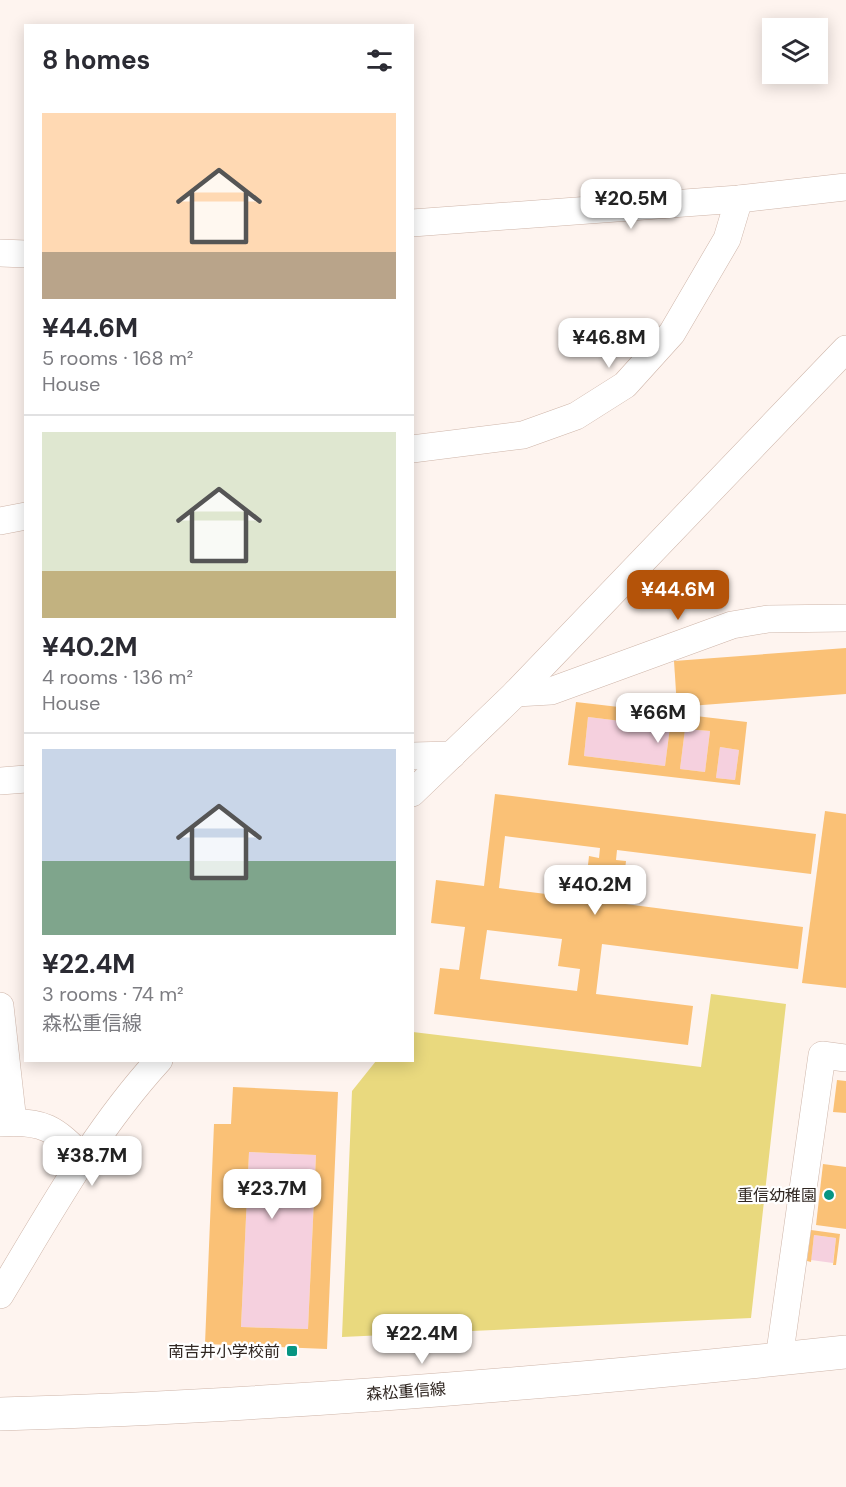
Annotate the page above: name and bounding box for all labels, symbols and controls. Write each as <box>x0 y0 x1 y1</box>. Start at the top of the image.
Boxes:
map controls <box>762 18 828 84</box>
button: layers <box>762 18 828 84</box>
text: 8 homes <box>42 43 150 77</box>
icon: filters <box>363 44 396 77</box>
icon: home <box>165 152 273 260</box>
pin: ¥20.5M <box>582 179 680 230</box>
text: ¥20.5M <box>595 185 667 211</box>
text: ¥44.6M <box>42 311 138 345</box>
pin: ¥46.8M <box>560 318 658 369</box>
text: ¥46.8M <box>572 324 646 350</box>
text: 5 rooms · 168 m² <box>42 345 193 371</box>
text: House <box>42 371 100 397</box>
icon: home <box>165 471 273 579</box>
pin: ¥44.6M <box>629 570 727 621</box>
text: ¥44.6M <box>641 576 715 602</box>
text: ¥40.2M <box>42 630 138 664</box>
text: 4 rooms · 136 m² <box>42 664 193 690</box>
text: House <box>42 690 100 716</box>
pin: ¥66M <box>622 693 694 744</box>
text: ¥66M <box>630 699 686 725</box>
icon: home <box>165 788 273 896</box>
pin: ¥40.2M <box>546 865 644 916</box>
text: ¥40.2M <box>558 871 632 897</box>
text: ¥22.4M <box>42 947 135 981</box>
text: 3 rooms · 74 m² <box>42 981 184 1007</box>
text: 森松重信線 <box>42 1010 142 1036</box>
pin: ¥38.7M <box>43 1136 141 1187</box>
text: ¥38.7M <box>57 1142 127 1168</box>
pin: ¥23.7M <box>223 1169 321 1220</box>
text: ¥23.7M <box>237 1175 307 1201</box>
place label: 重信幼稚園 <box>737 1185 817 1206</box>
marker: 重信幼稚園 <box>822 1188 836 1202</box>
pin: ¥22.4M <box>373 1314 471 1365</box>
text: ¥22.4M <box>386 1320 458 1346</box>
place label: 南吉井小学校前 <box>168 1341 280 1362</box>
marker: 南吉井小学校前 <box>285 1344 299 1358</box>
street label: 森松重信線 <box>365 1378 447 1405</box>

